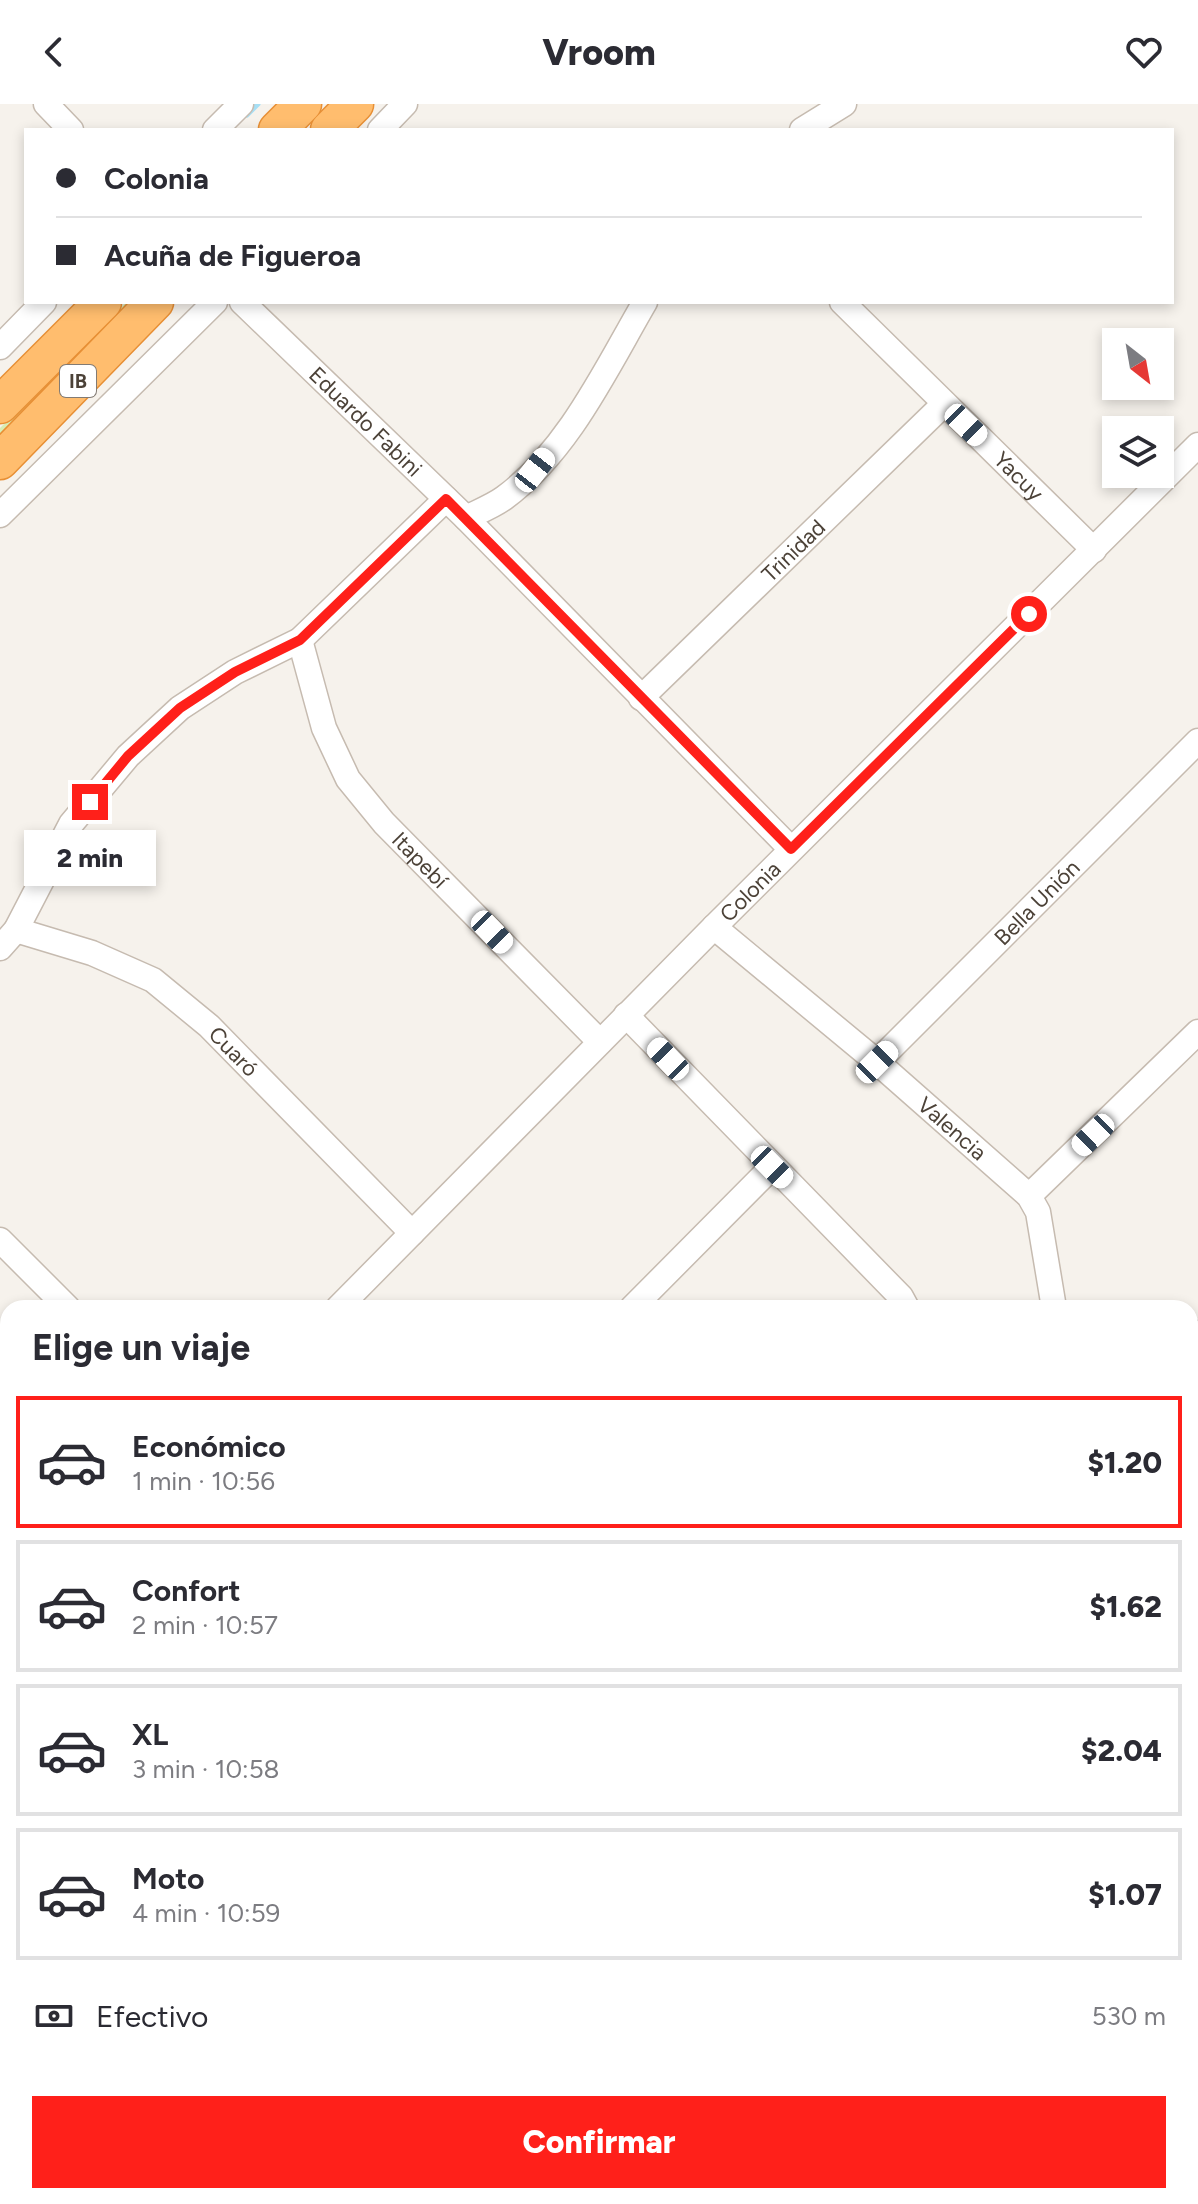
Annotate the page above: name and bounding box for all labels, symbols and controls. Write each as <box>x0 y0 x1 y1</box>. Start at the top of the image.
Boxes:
icon: back <box>32 30 76 74</box>
icon: heart <box>1122 30 1166 74</box>
text: Vroom <box>542 31 656 74</box>
text: Colonia <box>104 160 209 197</box>
text: Acuña de Figueroa <box>104 237 361 274</box>
north arrow <box>1102 328 1174 400</box>
map controls <box>1102 328 1174 488</box>
street label: Eduardo Fabini <box>303 361 428 482</box>
road number: IB <box>60 365 96 397</box>
car <box>940 400 992 450</box>
button: layers <box>1102 416 1174 488</box>
car <box>511 444 559 496</box>
street label: Yacuy <box>988 446 1049 507</box>
street label: Trinidad <box>756 514 831 588</box>
route start <box>1011 596 1047 632</box>
route end <box>72 784 108 820</box>
street label: Itapebí <box>386 826 454 895</box>
callout: 2 min <box>24 830 156 886</box>
text: 2 min <box>57 842 123 874</box>
street label: Bella Unión <box>989 854 1086 951</box>
street label: Colonia <box>714 856 786 928</box>
car <box>467 906 517 958</box>
street label: Cuaró <box>203 1021 264 1082</box>
car <box>643 1033 693 1085</box>
car <box>852 1037 902 1087</box>
street label: Valencia <box>912 1091 992 1166</box>
car <box>1067 1110 1119 1160</box>
car <box>747 1142 797 1192</box>
text: Elige un viaje <box>32 1326 250 1369</box>
icon: car <box>36 1426 108 1498</box>
text: Económico <box>132 1428 286 1465</box>
text: $1.20 <box>1088 1444 1162 1481</box>
text: 1 min · 10:56 <box>132 1465 275 1497</box>
icon: car <box>36 1570 108 1642</box>
text: Confort <box>132 1572 241 1609</box>
text: $1.62 <box>1089 1588 1162 1625</box>
text: 2 min · 10:57 <box>132 1609 278 1641</box>
icon: car <box>36 1714 108 1786</box>
text: XL <box>132 1716 168 1753</box>
text: $2.04 <box>1081 1732 1162 1769</box>
text: 3 min · 10:58 <box>132 1753 280 1785</box>
icon: car <box>36 1858 108 1930</box>
text: Moto <box>132 1860 204 1897</box>
text: $1.07 <box>1088 1876 1162 1913</box>
text: 4 min · 10:59 <box>132 1897 280 1929</box>
icon: cash <box>32 1994 76 2038</box>
text: Efectivo <box>96 1998 208 2035</box>
text: 530 m <box>1092 2000 1166 2032</box>
button: Confirmar <box>32 2096 1166 2188</box>

